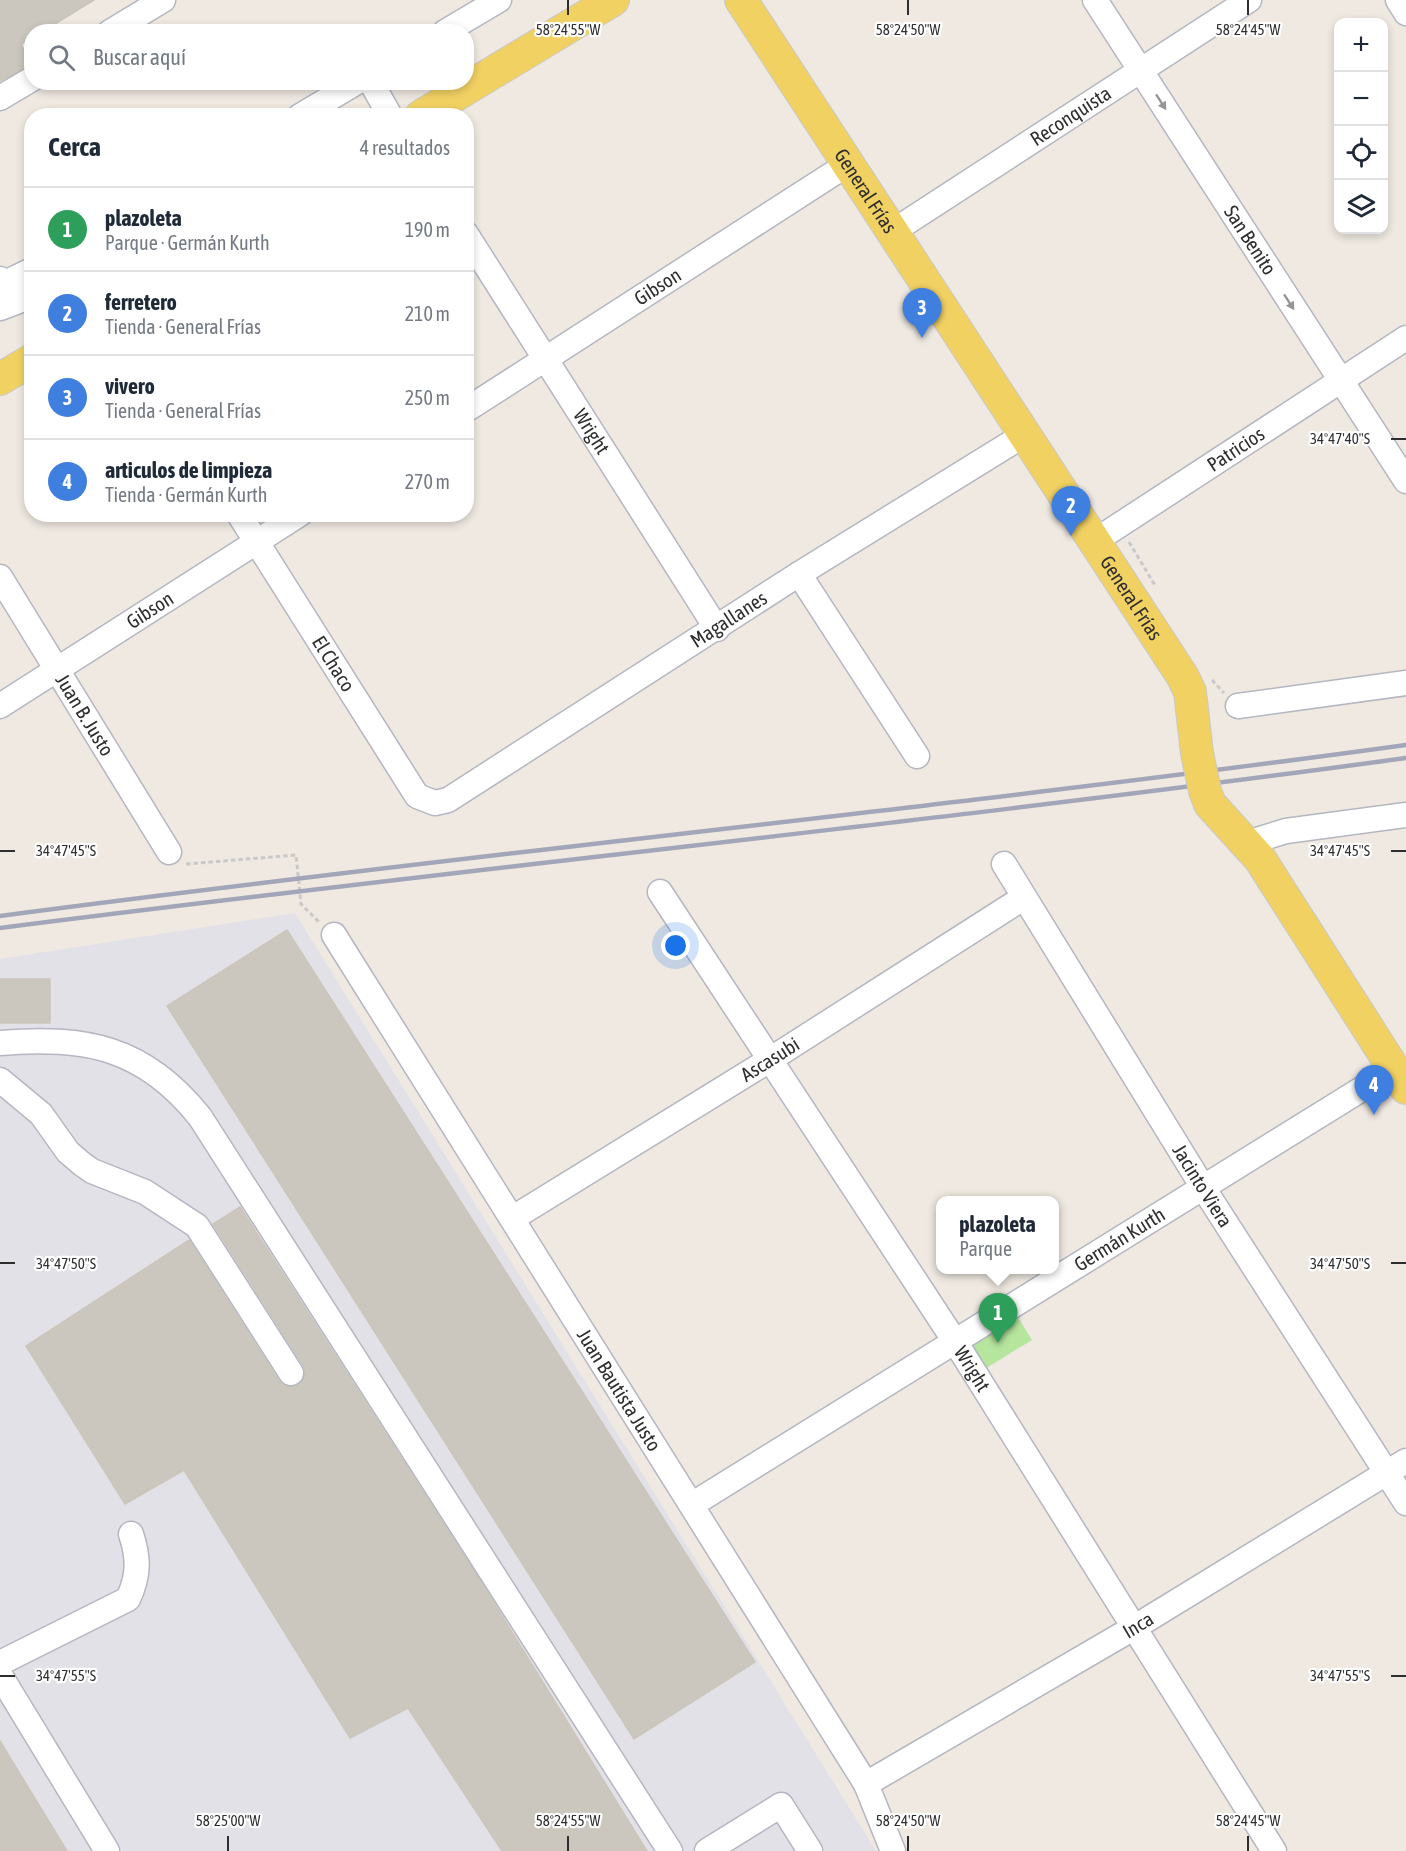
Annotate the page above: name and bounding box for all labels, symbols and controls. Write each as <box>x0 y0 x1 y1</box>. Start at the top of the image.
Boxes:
map controls <box>1334 18 1388 234</box>
button: + <box>1334 18 1388 72</box>
text: 58°24'55"W <box>536 21 600 38</box>
text: 58°24'50"W <box>876 21 940 38</box>
text: 58°24'45"W <box>1216 21 1280 38</box>
search box <box>24 24 474 90</box>
icon: search <box>45 41 78 74</box>
text: Buscar aquí <box>93 44 186 70</box>
button: − <box>1334 72 1388 126</box>
street label: Reconquista <box>1026 81 1115 150</box>
one-way arrow <box>1156 94 1167 110</box>
button: locate <box>1334 126 1388 180</box>
text: Cerca <box>48 132 101 162</box>
text: 4 resultados <box>360 136 450 159</box>
street label: General Frías <box>830 144 902 237</box>
button: layers <box>1334 180 1388 234</box>
street label: San Benito <box>1220 201 1282 279</box>
text: plazoleta <box>105 205 182 231</box>
text: 1 <box>63 218 72 241</box>
text: 190 m <box>405 218 450 241</box>
text: Parque · Germán Kurth <box>105 231 270 254</box>
street label: Gibson <box>630 263 685 310</box>
pin: 3 <box>902 288 942 338</box>
text: ferretero <box>105 289 177 315</box>
one-way arrow <box>1284 293 1295 310</box>
text: 2 <box>63 302 72 325</box>
text: 210 m <box>405 302 450 325</box>
text: Tienda · General Frías <box>105 315 261 338</box>
text: vivero <box>105 373 155 399</box>
text: 3 <box>63 386 72 409</box>
text: 250 m <box>405 386 450 409</box>
text: Tienda · General Frías <box>105 399 261 422</box>
street label: Wright <box>569 404 615 458</box>
street label: Patricios <box>1203 422 1268 476</box>
text: 34°47'40"S <box>1310 430 1370 447</box>
text: articulos de limpieza <box>105 457 272 483</box>
text: 4 <box>63 470 72 493</box>
text: 270 m <box>405 470 450 493</box>
text: Tienda · Germán Kurth <box>105 483 267 506</box>
pin: 2 <box>1052 486 1090 536</box>
street label: General Frías <box>1096 551 1168 644</box>
street label: Gibson <box>122 586 177 633</box>
street label: Magallanes <box>686 586 771 652</box>
street label: El Chaco <box>308 631 360 696</box>
street label: Juan B. Justo <box>51 670 119 760</box>
text: 34°47'45"S <box>36 842 96 859</box>
text: 34°47'45"S <box>1310 842 1370 859</box>
your location <box>661 931 690 960</box>
street label: Ascasubi <box>736 1032 803 1086</box>
pin: 4 <box>1354 1066 1394 1115</box>
street label: Jacinto Viera <box>1168 1140 1237 1231</box>
popup <box>936 1196 1059 1274</box>
street label: Germán Kurth <box>1070 1202 1169 1276</box>
text: plazoleta <box>959 1211 1036 1237</box>
text: Parque <box>959 1237 1012 1260</box>
text: 34°47'50"S <box>36 1255 96 1272</box>
text: 34°47'50"S <box>1310 1255 1370 1272</box>
pin: 1 <box>978 1294 1018 1343</box>
street label: Juan Bautista Justo <box>573 1324 666 1455</box>
street label: Wright <box>950 1342 996 1396</box>
street label: Inca <box>1118 1607 1157 1643</box>
text: 34°47'55"S <box>36 1667 96 1684</box>
text: 34°47'55"S <box>1310 1667 1370 1684</box>
text: 58°25'00"W <box>196 1812 260 1829</box>
text: 58°24'55"W <box>536 1812 600 1829</box>
text: 58°24'50"W <box>876 1812 940 1829</box>
text: 58°24'45"W <box>1216 1812 1280 1829</box>

